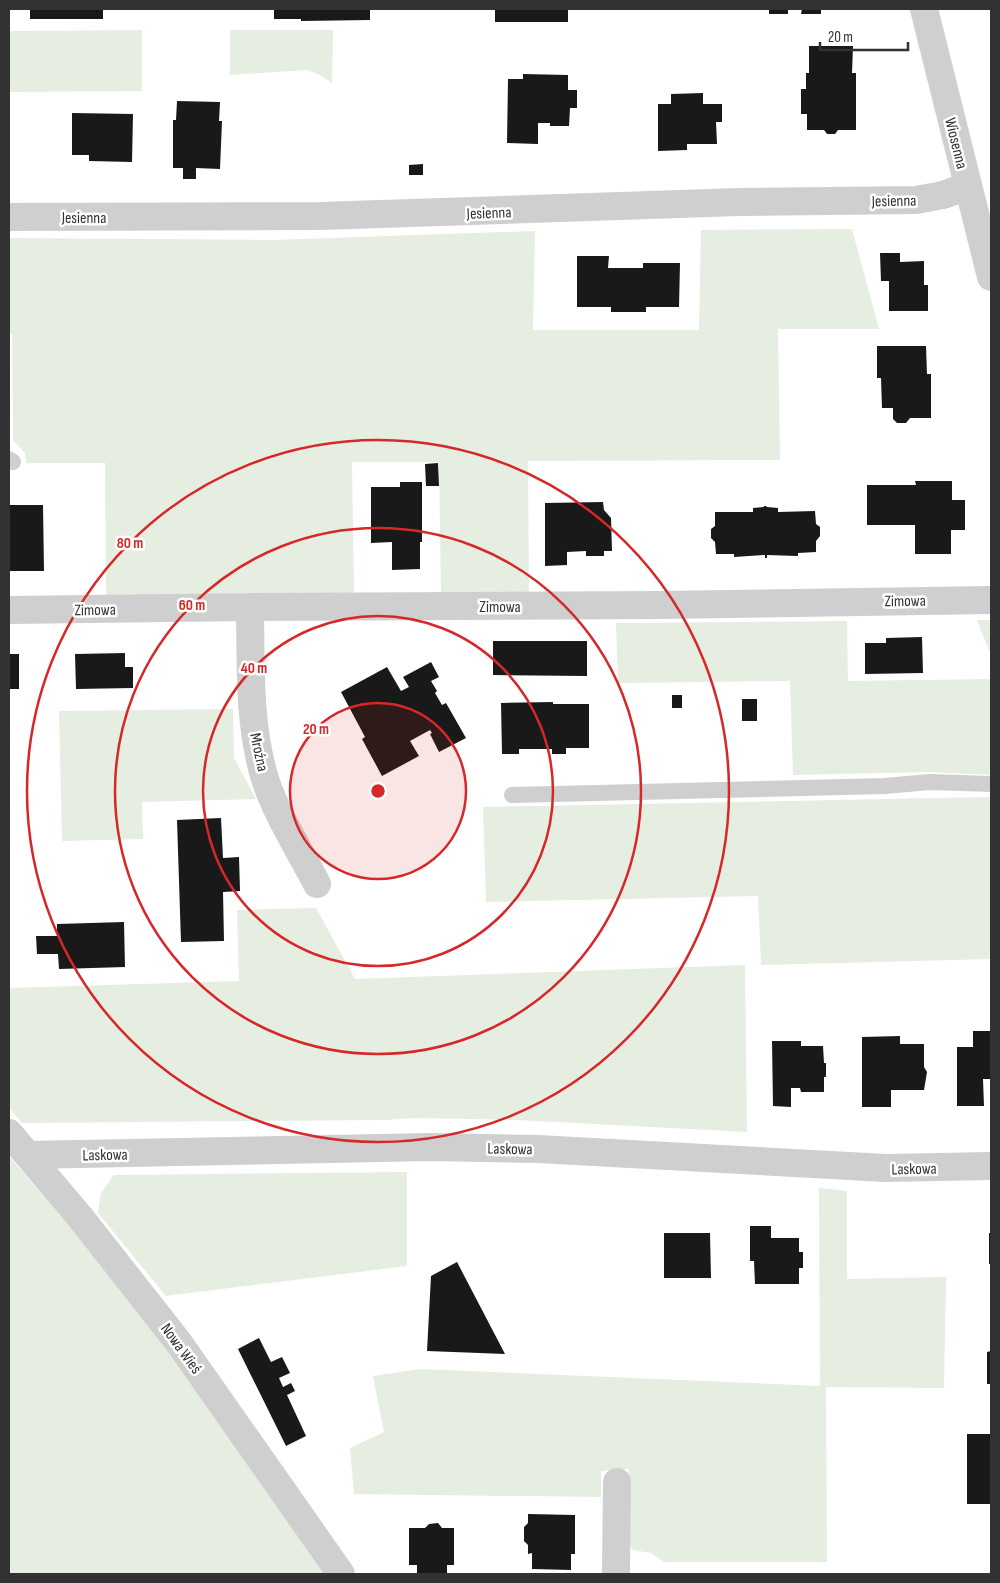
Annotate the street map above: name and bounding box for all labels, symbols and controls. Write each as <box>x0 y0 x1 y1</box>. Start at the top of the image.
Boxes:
scale bar <box>820 20 908 52</box>
text: 20 m <box>828 28 853 47</box>
street label: Wiosenna <box>940 116 971 171</box>
street label: Jesienna <box>870 192 917 211</box>
street label: Jesienna <box>465 203 512 224</box>
street label: Jesienna <box>61 209 106 228</box>
text: 80 m <box>117 534 143 553</box>
street label: Zimowa <box>884 592 926 611</box>
text: 60 m <box>179 596 205 615</box>
street label: Zimowa <box>479 598 521 617</box>
street label: Zimowa <box>74 601 116 620</box>
text: 40 m <box>241 659 267 678</box>
text: 20 m <box>303 720 329 739</box>
street label: Mroźna <box>245 731 272 773</box>
centre of rings <box>369 782 387 800</box>
street label: Laskowa <box>487 1140 533 1159</box>
street label: Laskowa <box>82 1146 128 1165</box>
street label: Laskowa <box>891 1160 937 1179</box>
street label: Nowa Wieś <box>156 1320 206 1378</box>

